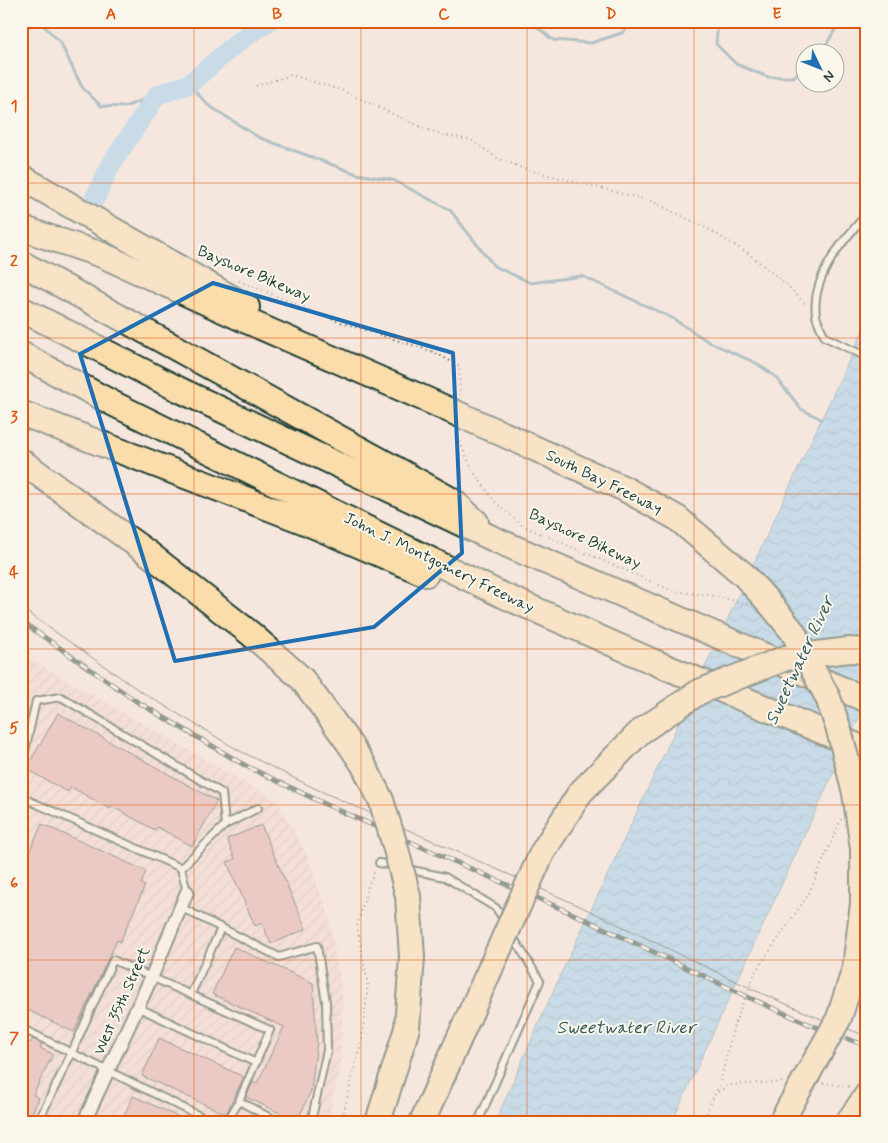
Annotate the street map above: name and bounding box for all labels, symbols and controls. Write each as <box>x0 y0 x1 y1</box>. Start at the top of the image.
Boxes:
text: A <box>106 4 116 25</box>
text: B <box>272 4 282 25</box>
text: C <box>438 4 450 25</box>
text: D <box>605 4 617 25</box>
text: E <box>772 4 782 25</box>
north arrow <box>796 42 846 92</box>
text: N <box>819 67 839 86</box>
text: 1 <box>10 96 18 117</box>
street label: Bayshore Bikeway <box>194 241 314 307</box>
text: 2 <box>10 251 18 272</box>
text: 3 <box>10 407 18 428</box>
street label: South Bay Freeway <box>542 445 666 519</box>
street label: Bayshore Bikeway <box>526 504 644 574</box>
street label: John J. Montgomery Freeway <box>340 508 538 618</box>
text: 4 <box>9 562 19 583</box>
water label: Sweetwater River <box>760 591 841 729</box>
text: 5 <box>9 718 19 739</box>
text: 6 <box>10 873 18 894</box>
street label: West 35th Street <box>89 943 156 1058</box>
water label: Sweetwater River <box>557 1016 698 1040</box>
text: 7 <box>9 1028 19 1049</box>

